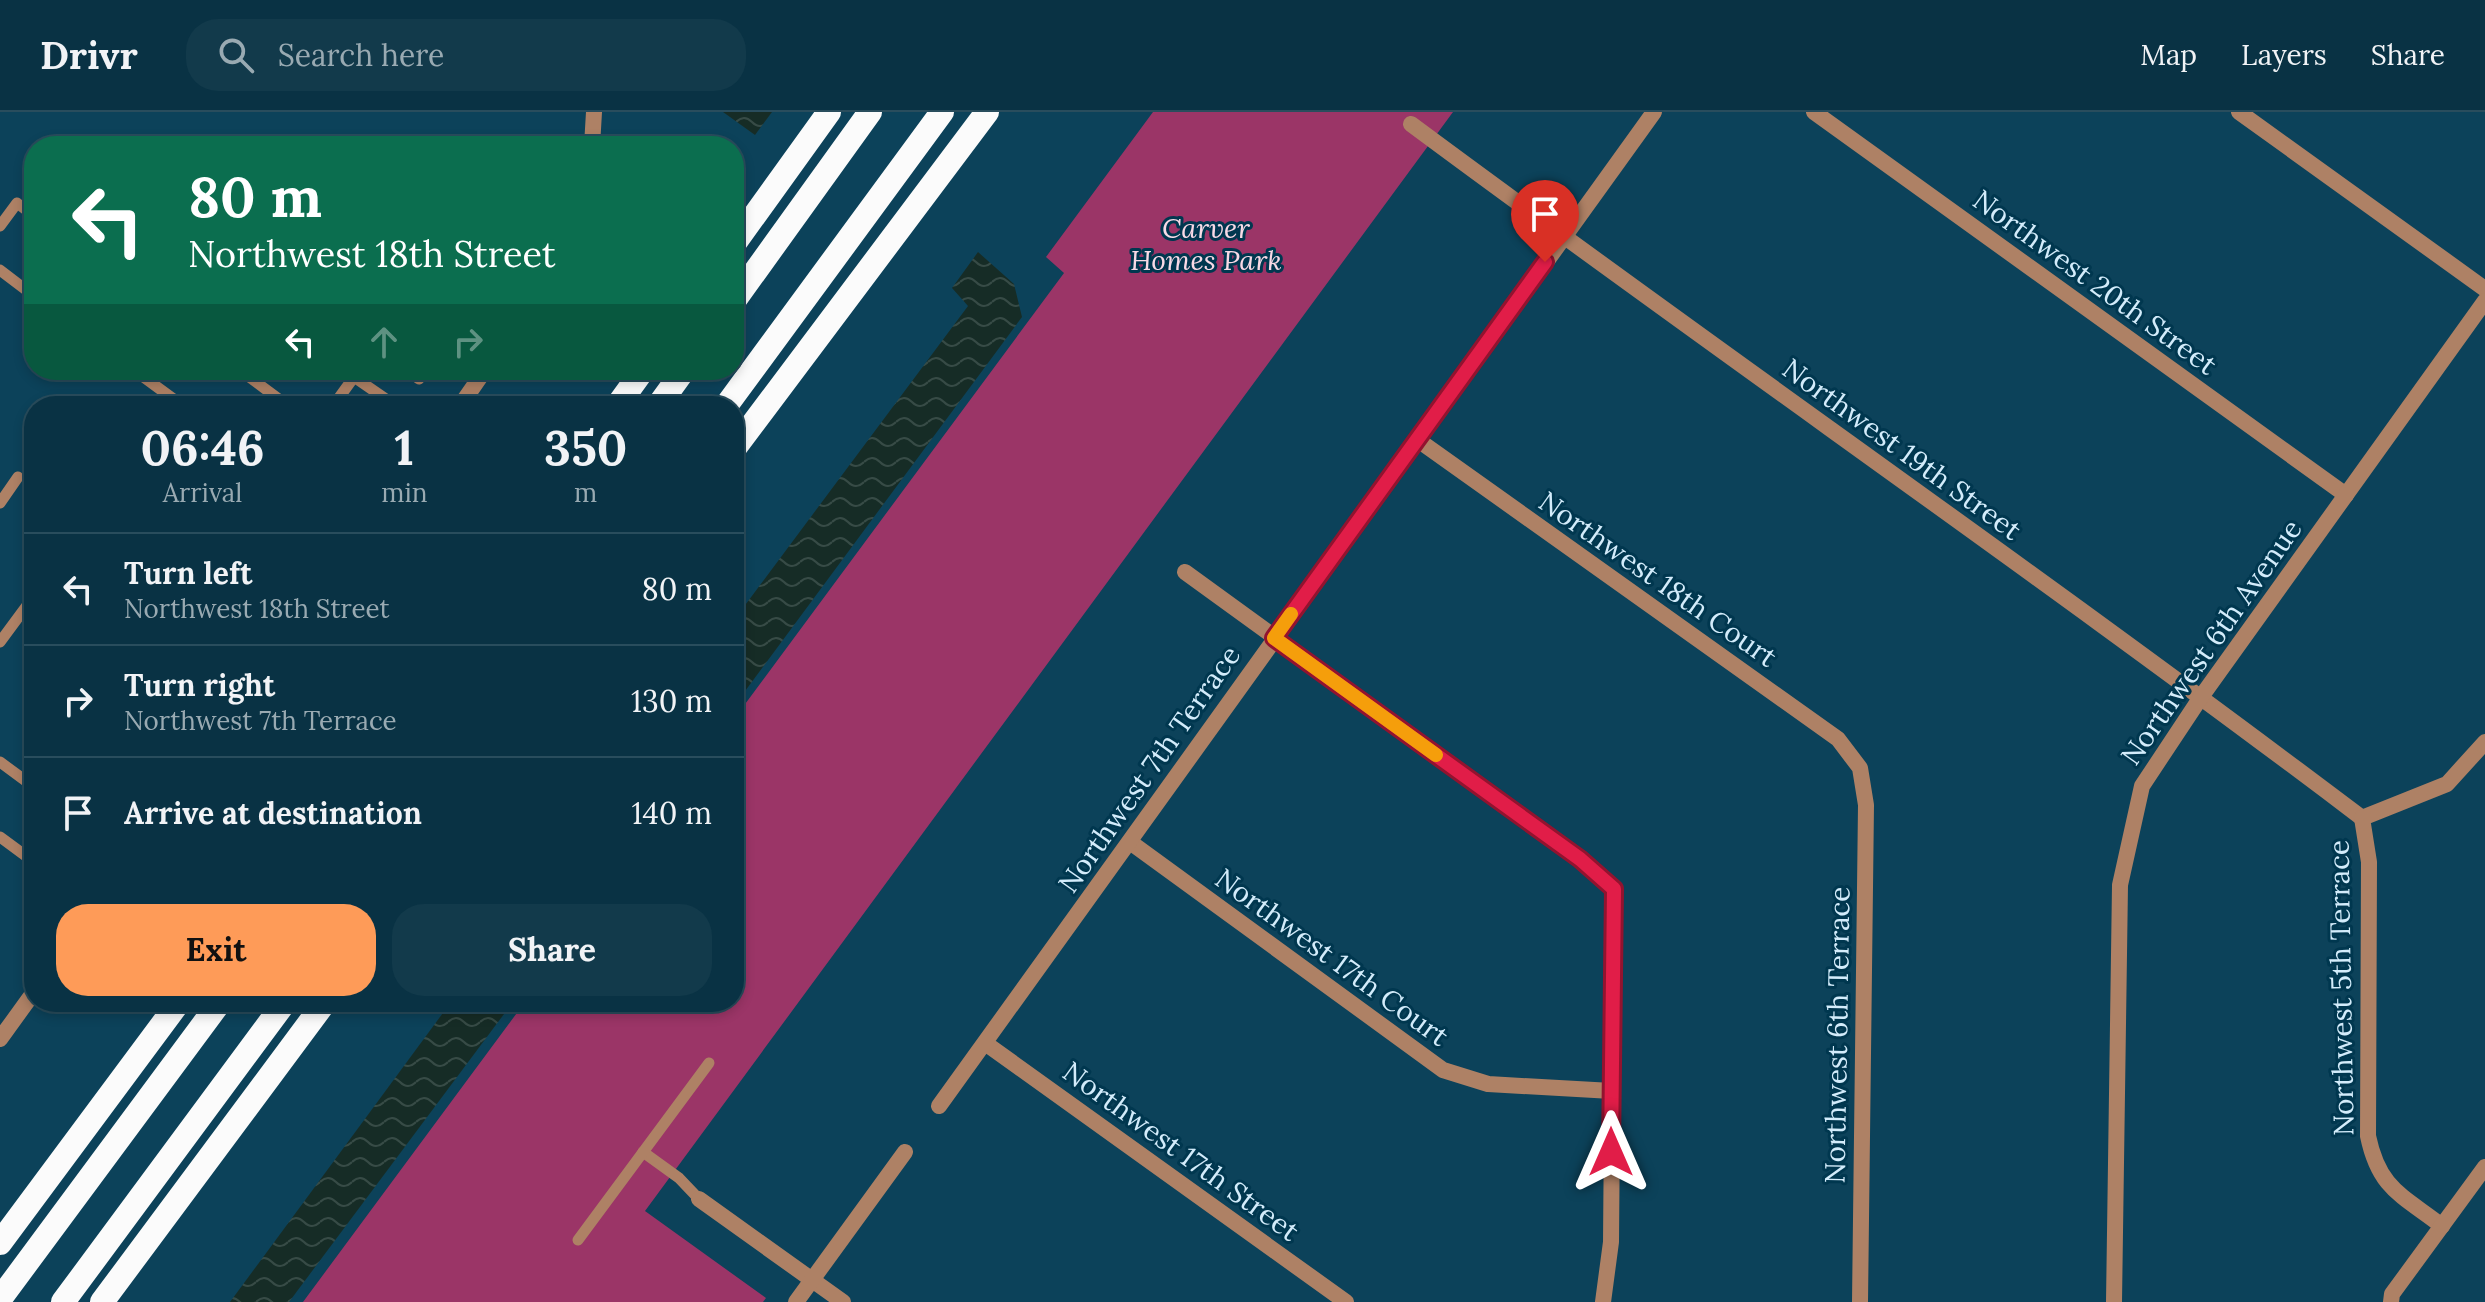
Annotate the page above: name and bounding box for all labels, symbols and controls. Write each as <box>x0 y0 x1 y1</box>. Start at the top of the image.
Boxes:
search box <box>186 19 746 91</box>
text: Drivr <box>40 31 138 79</box>
icon: search <box>214 33 258 77</box>
text: Search here <box>278 36 444 74</box>
text: Map <box>2140 37 2197 73</box>
text: Layers <box>2241 37 2327 73</box>
text: Share <box>2371 37 2445 73</box>
text: 80 m <box>188 161 322 232</box>
icon: left <box>56 168 160 272</box>
pin <box>1511 180 1579 262</box>
street label: Northwest 20th Street <box>1966 181 2224 383</box>
icon: arrive <box>1523 192 1567 236</box>
park label: Carver Homes Park <box>1130 210 1282 278</box>
text: Northwest 18th Street <box>188 231 556 277</box>
icon: left <box>278 320 322 364</box>
icon: ahead <box>362 320 406 364</box>
icon: right <box>446 320 490 364</box>
street label: Northwest 19th Street <box>1776 350 2029 548</box>
text: 06:46 <box>141 417 265 478</box>
text: 1 <box>395 417 414 478</box>
text: 350 <box>544 417 627 478</box>
text: Arrival <box>163 476 242 509</box>
text: min <box>381 476 427 509</box>
text: m <box>574 476 597 509</box>
street label: Northwest 18th Court <box>1532 483 1784 675</box>
street label: Northwest 6th Avenue <box>2113 512 2309 772</box>
text: Turn left <box>124 554 252 592</box>
icon: left <box>56 567 100 611</box>
text: 80 m <box>642 570 712 608</box>
text: Northwest 18th Street <box>124 592 390 625</box>
street label: Northwest 7th Terrace <box>1050 638 1248 900</box>
text: Turn right <box>124 666 275 704</box>
icon: right <box>56 679 100 723</box>
text: 130 m <box>631 682 712 720</box>
text: Northwest 7th Terrace <box>124 704 397 737</box>
icon: arrive <box>56 791 100 835</box>
text: Arrive at destination <box>124 794 422 832</box>
text: 140 m <box>631 794 712 832</box>
street label: Northwest 5th Terrace <box>2320 840 2362 1136</box>
street label: Northwest 17th Court <box>1208 860 1456 1054</box>
street label: Northwest 6th Terrace <box>1816 886 1858 1184</box>
button: Exit <box>56 904 376 996</box>
button: Share <box>392 904 712 996</box>
street label: Northwest 17th Street <box>1056 1053 1306 1249</box>
position arrow <box>1569 1110 1653 1194</box>

